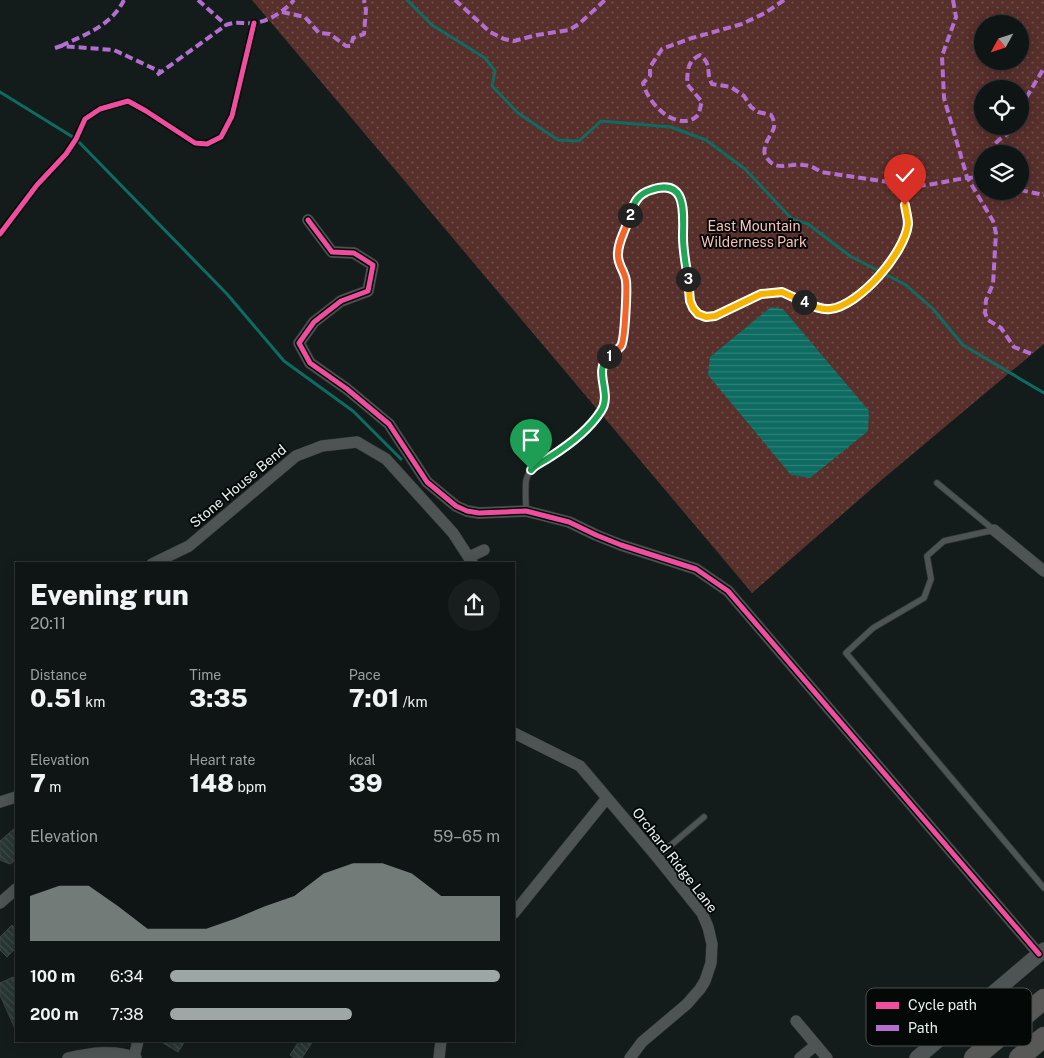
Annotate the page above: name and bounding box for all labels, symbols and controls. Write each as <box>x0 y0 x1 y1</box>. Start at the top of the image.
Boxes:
north arrow <box>974 15 1029 70</box>
map controls <box>974 15 1029 200</box>
button: locate <box>974 80 1029 135</box>
button: layers <box>974 145 1029 200</box>
pin <box>884 154 926 205</box>
icon: check <box>891 161 919 189</box>
pin: 2 <box>618 202 642 228</box>
text: 2 <box>626 207 635 223</box>
park label: East Mountain Wilderness Park <box>701 218 807 250</box>
pin: 3 <box>676 266 700 292</box>
text: 3 <box>684 271 693 287</box>
pin: 4 <box>792 290 816 314</box>
text: 4 <box>800 294 809 310</box>
pin: 1 <box>596 344 622 368</box>
text: 1 <box>607 348 613 364</box>
pin <box>510 419 552 470</box>
icon: arrive <box>517 426 545 454</box>
street label: Stone House Bend <box>187 441 289 531</box>
text: Evening run <box>30 578 189 611</box>
button: share <box>448 579 500 631</box>
text: 20:11 <box>30 614 66 633</box>
text: Distance <box>30 667 87 683</box>
text: Time <box>189 667 221 683</box>
text: Pace <box>349 667 381 683</box>
text: 0.51 <box>30 683 82 713</box>
text: 3:35 <box>189 683 248 713</box>
text: 7:01 <box>349 683 399 713</box>
text: km <box>82 694 105 710</box>
text: /km <box>399 694 428 710</box>
text: Elevation <box>30 752 89 768</box>
text: Heart rate <box>189 752 256 768</box>
text: kcal <box>349 752 376 768</box>
text: 7 <box>30 768 46 798</box>
text: 148 <box>189 768 234 798</box>
text: 39 <box>349 768 383 798</box>
text: m <box>46 779 61 795</box>
text: bpm <box>234 779 266 795</box>
street label: Orchard Ridge Lane <box>629 804 721 916</box>
text: Elevation <box>30 827 98 846</box>
text: 59–65 m <box>433 827 500 846</box>
text: 100 m <box>30 967 75 986</box>
text: 6:34 <box>110 967 144 986</box>
legend <box>866 988 1032 1046</box>
text: Cycle path <box>908 997 977 1013</box>
text: 200 m <box>30 1005 79 1024</box>
text: 7:38 <box>110 1005 144 1024</box>
text: Path <box>908 1020 938 1036</box>

